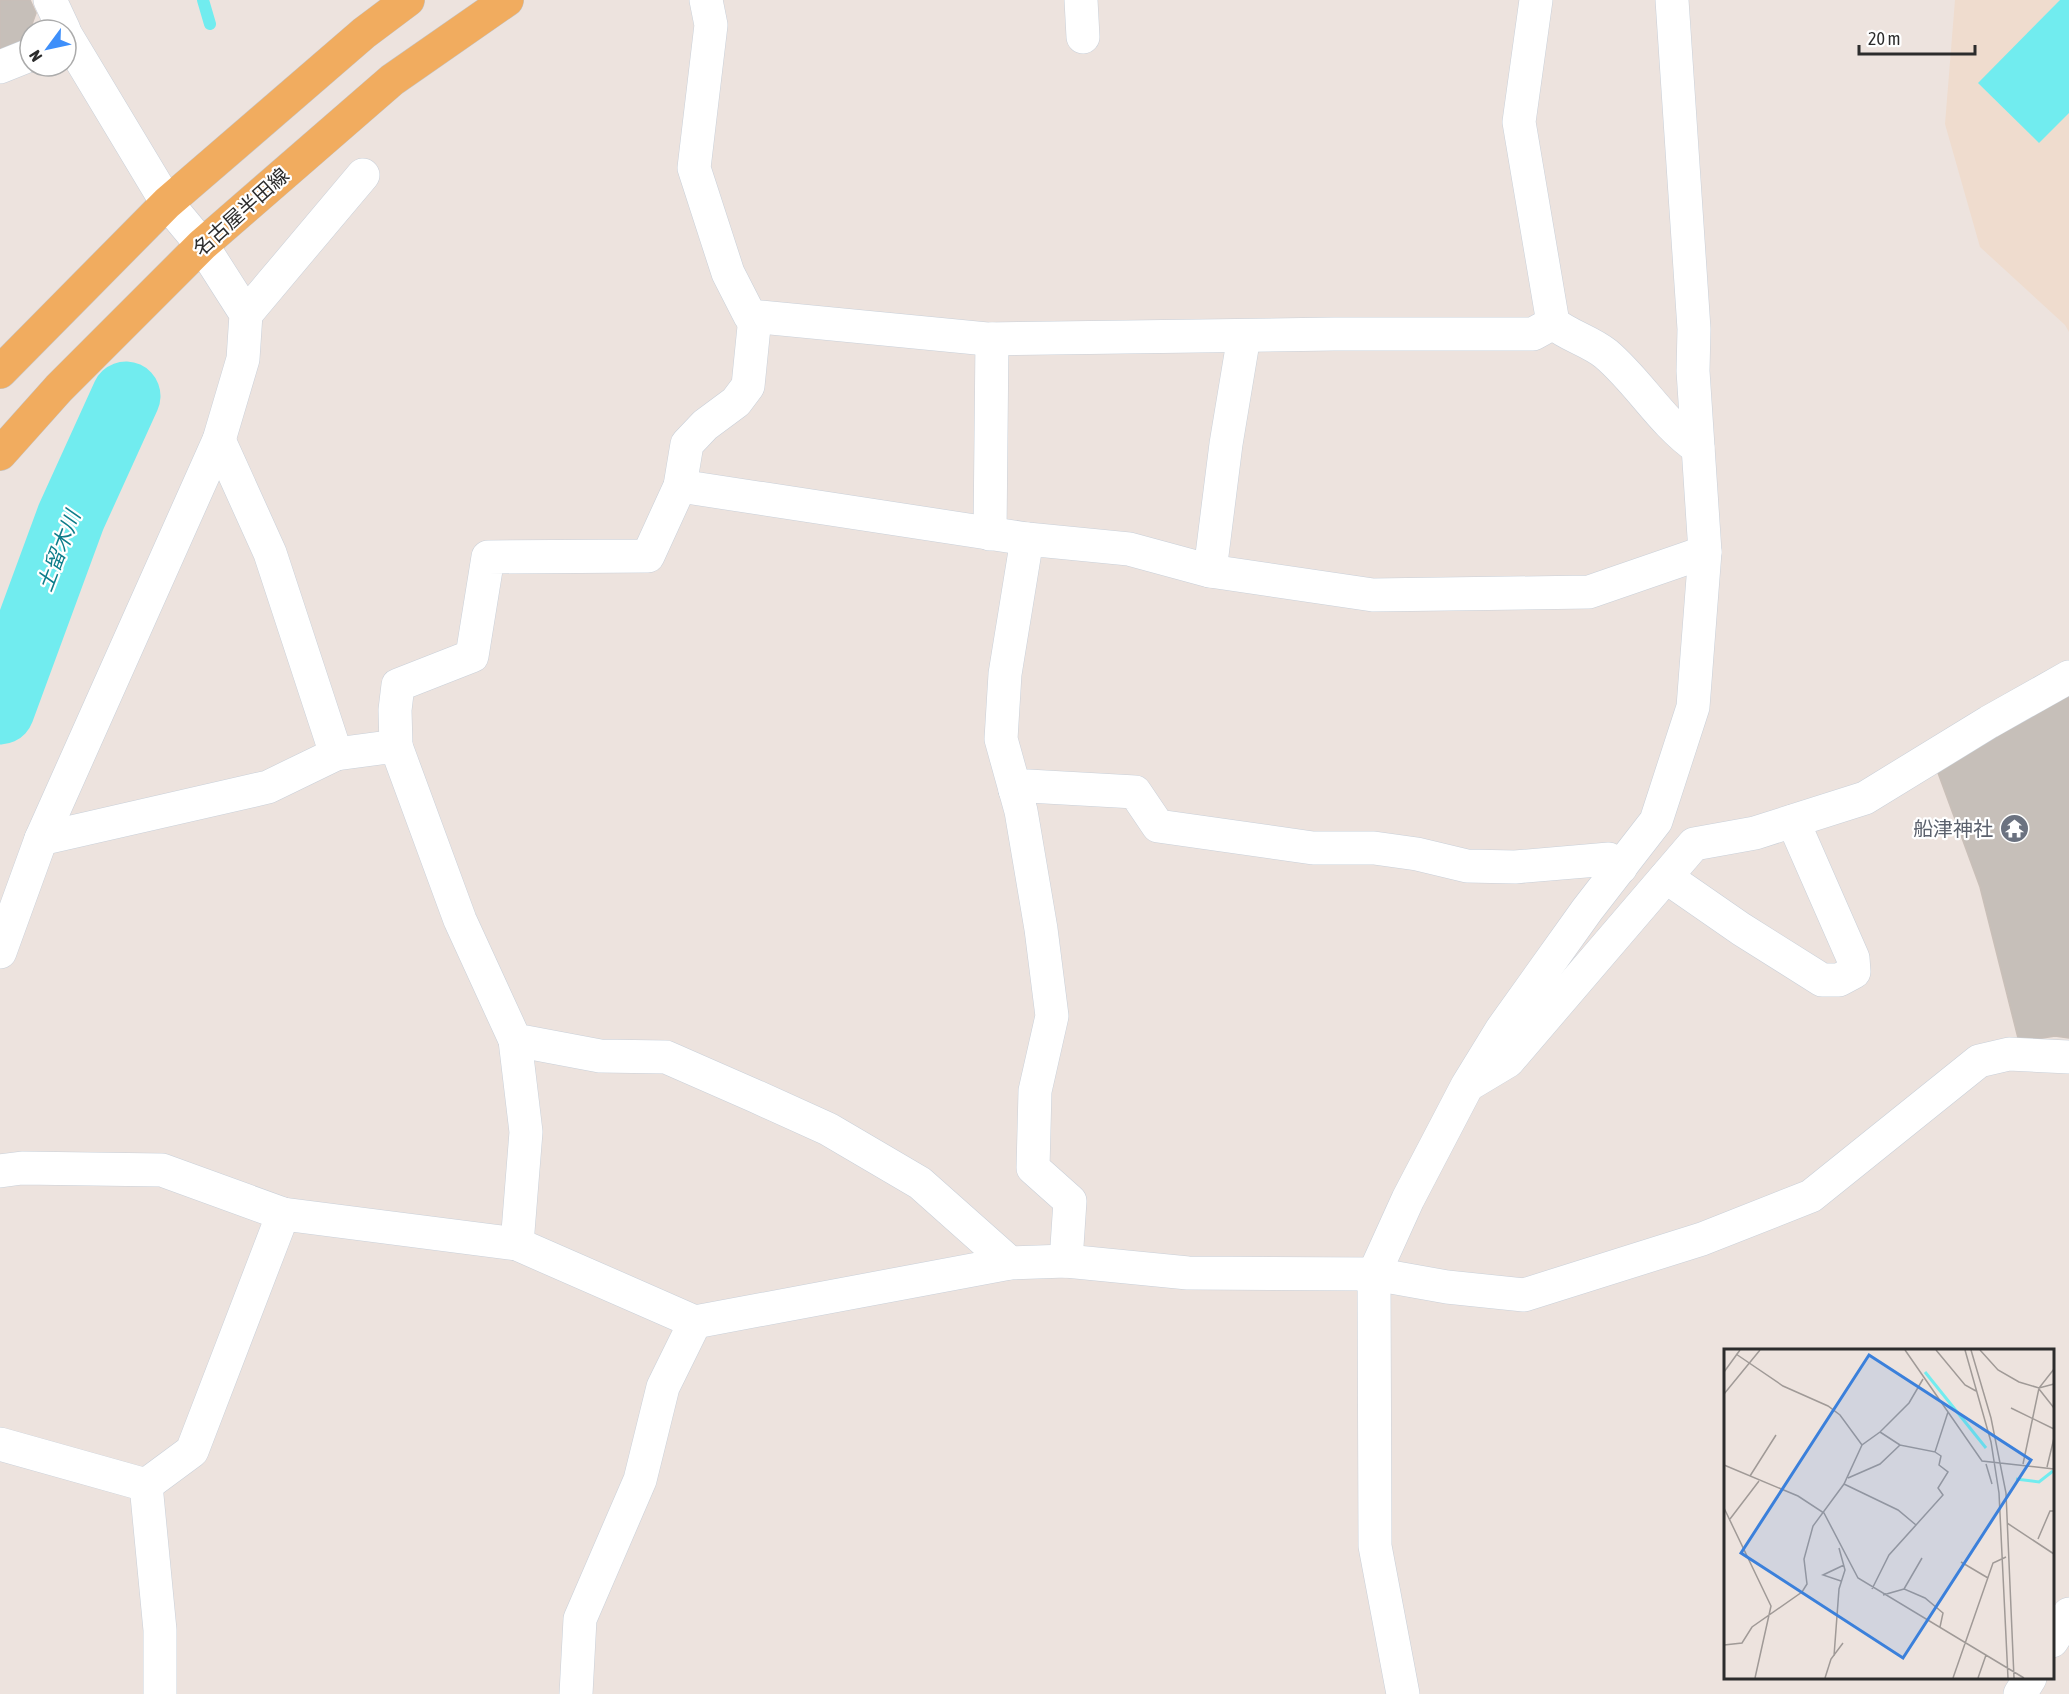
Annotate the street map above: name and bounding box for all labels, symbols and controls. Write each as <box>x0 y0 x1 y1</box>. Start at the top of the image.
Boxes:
north arrow <box>18 18 78 78</box>
scale bar <box>1859 18 1974 56</box>
text: 20 m <box>1868 28 1900 49</box>
text: N <box>25 47 46 65</box>
street label: 名古屋半田線 <box>188 163 293 260</box>
water label: 土留木川 <box>32 505 85 594</box>
temple icon: 船津神社 <box>1998 813 2030 845</box>
place label: 船津神社 <box>1913 817 1993 840</box>
inset map <box>1724 1349 2054 1679</box>

